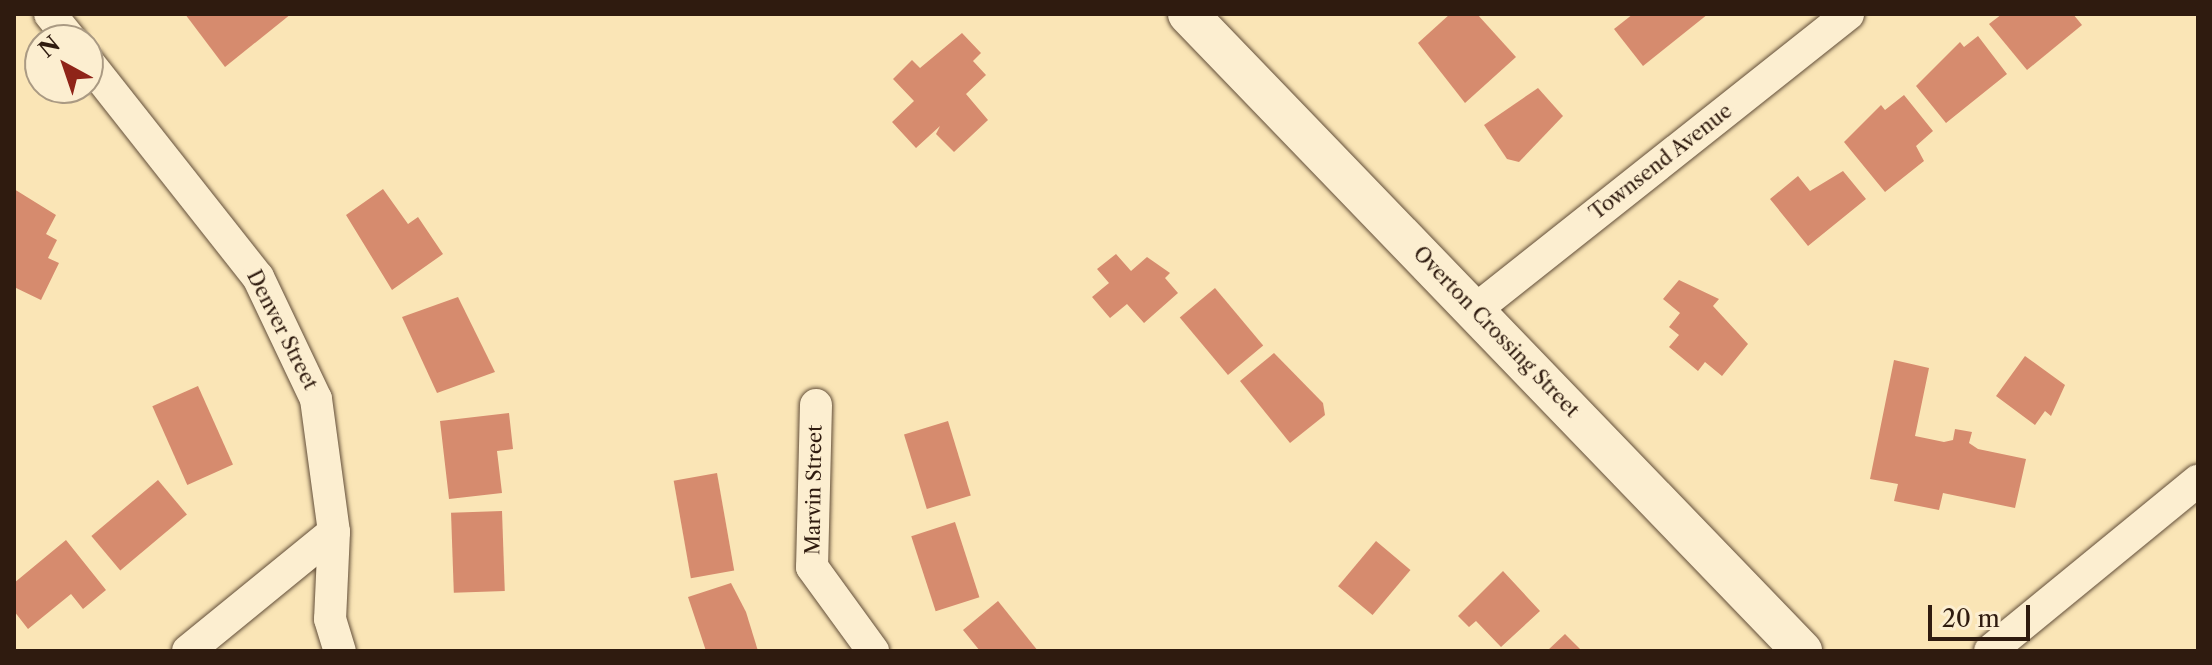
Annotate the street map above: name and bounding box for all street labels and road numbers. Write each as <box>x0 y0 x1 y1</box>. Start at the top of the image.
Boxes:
street label: Townsend Avenue <box>1585 99 1737 225</box>
street label: Overton Crossing Street <box>1408 242 1584 422</box>
street label: Denver Street <box>241 266 323 394</box>
street label: Marvin Street <box>801 425 827 555</box>

